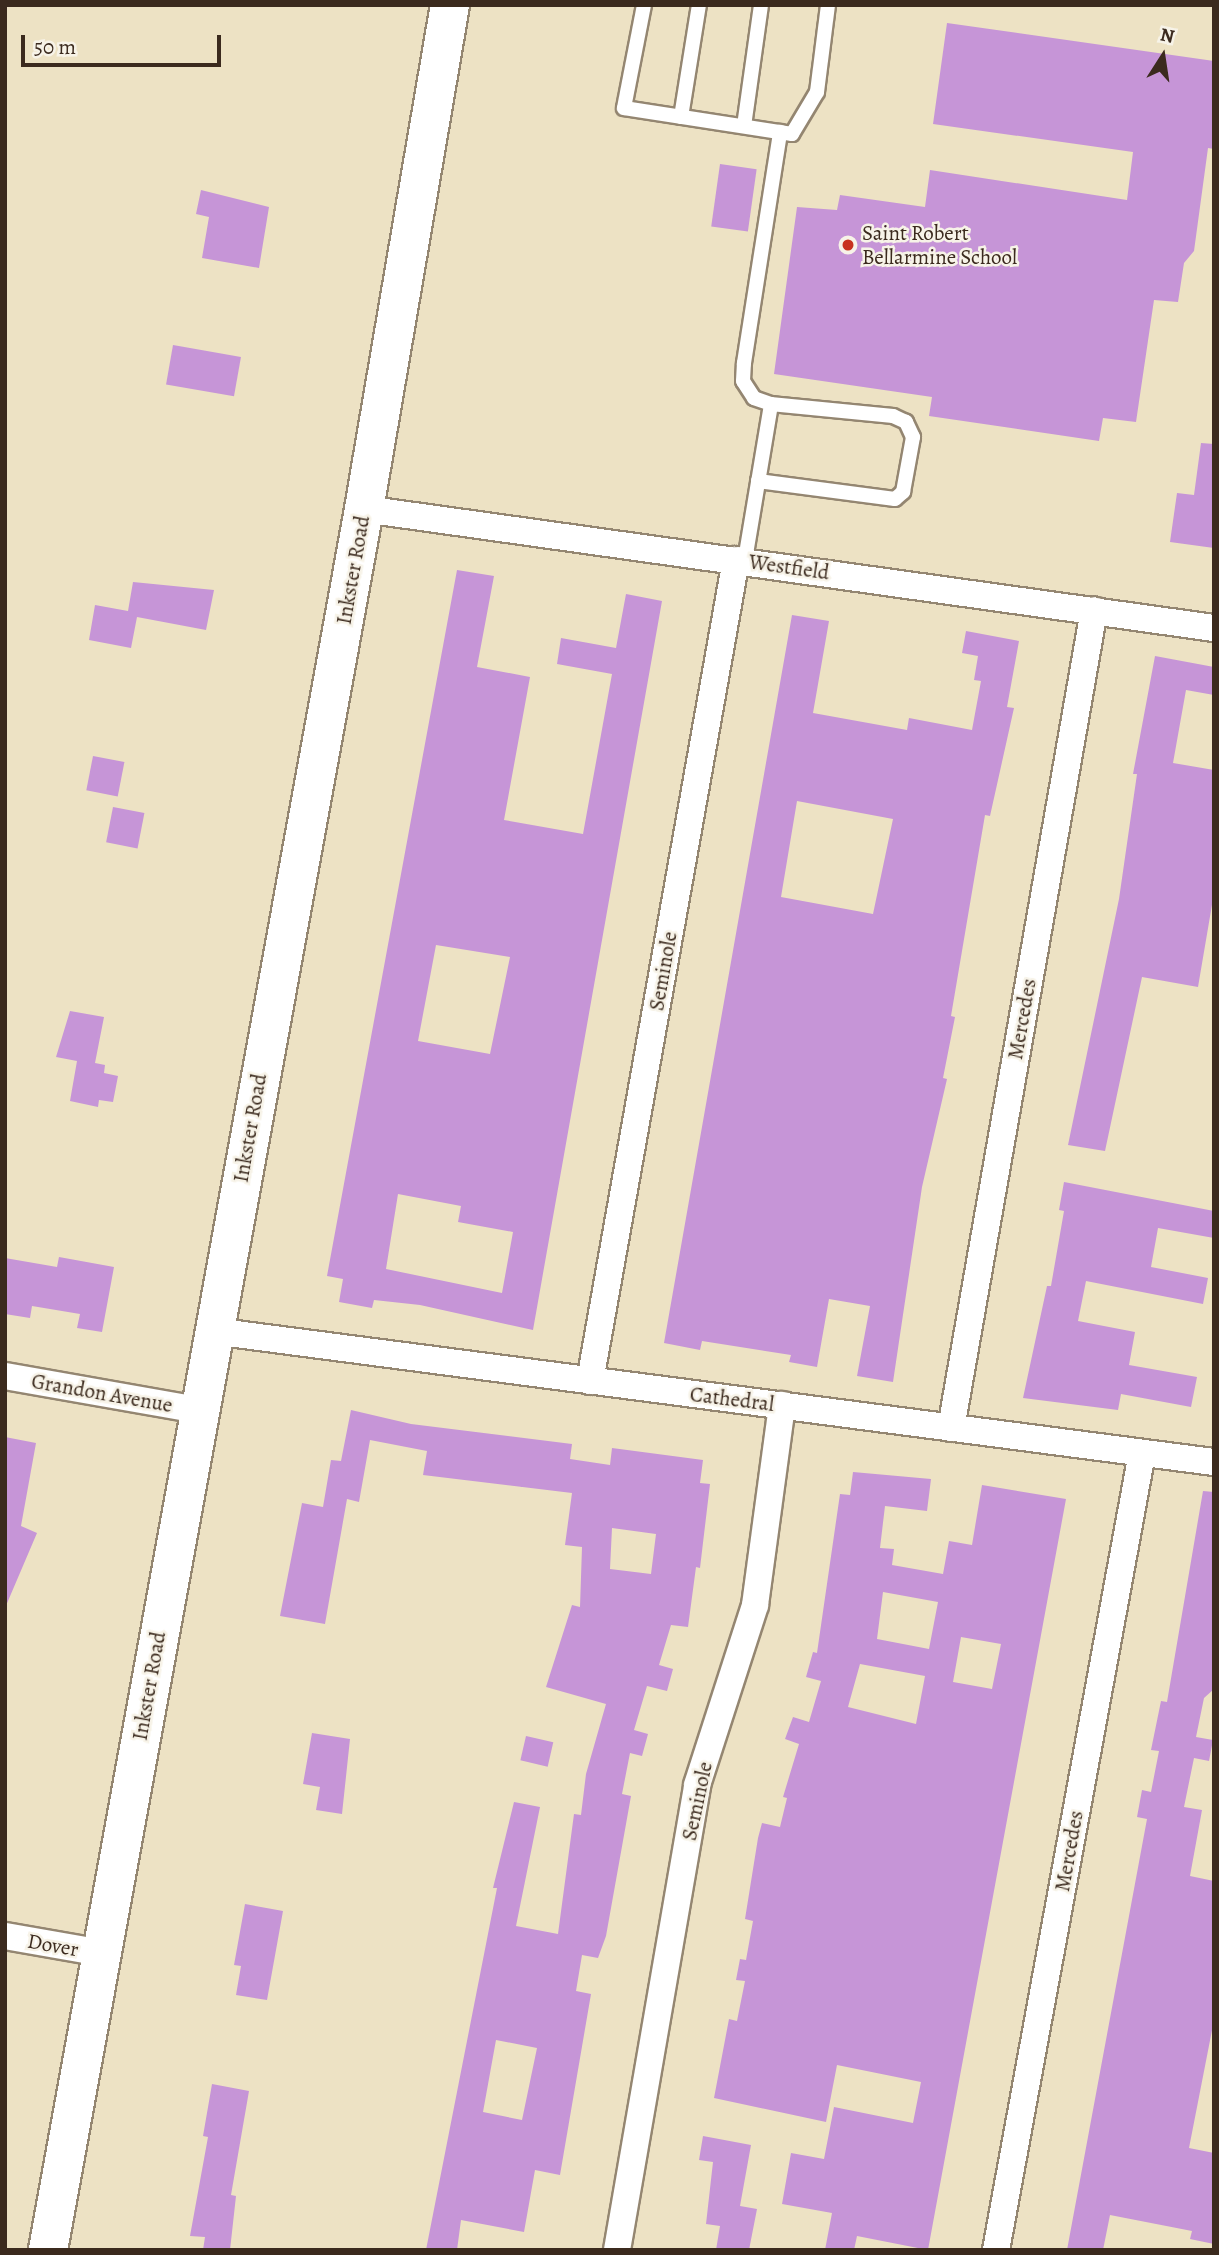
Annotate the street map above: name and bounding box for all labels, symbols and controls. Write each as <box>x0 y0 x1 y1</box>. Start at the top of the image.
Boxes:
scale bar <box>24 21 224 65</box>
north arrow <box>1128 21 1198 91</box>
text: N <box>1158 21 1177 50</box>
text: 50 m <box>34 33 76 61</box>
place label: Saint Robert Bellarmine School <box>862 220 1017 270</box>
marker: Saint Robert Bellarmine School <box>840 237 856 253</box>
street label: Inkster Road <box>331 514 375 626</box>
street label: Westfield <box>747 549 831 585</box>
street label: Seminole <box>644 929 682 1013</box>
street label: Mercedes <box>1002 977 1042 1061</box>
street label: Inkster Road <box>228 1072 272 1184</box>
street label: Grandon Avenue <box>30 1368 174 1418</box>
street label: Cathedral <box>689 1381 775 1417</box>
street label: Inkster Road <box>127 1630 171 1742</box>
street label: Seminole <box>676 1759 718 1843</box>
street label: Mercedes <box>1049 1809 1089 1893</box>
street label: Dover <box>26 1928 80 1962</box>

